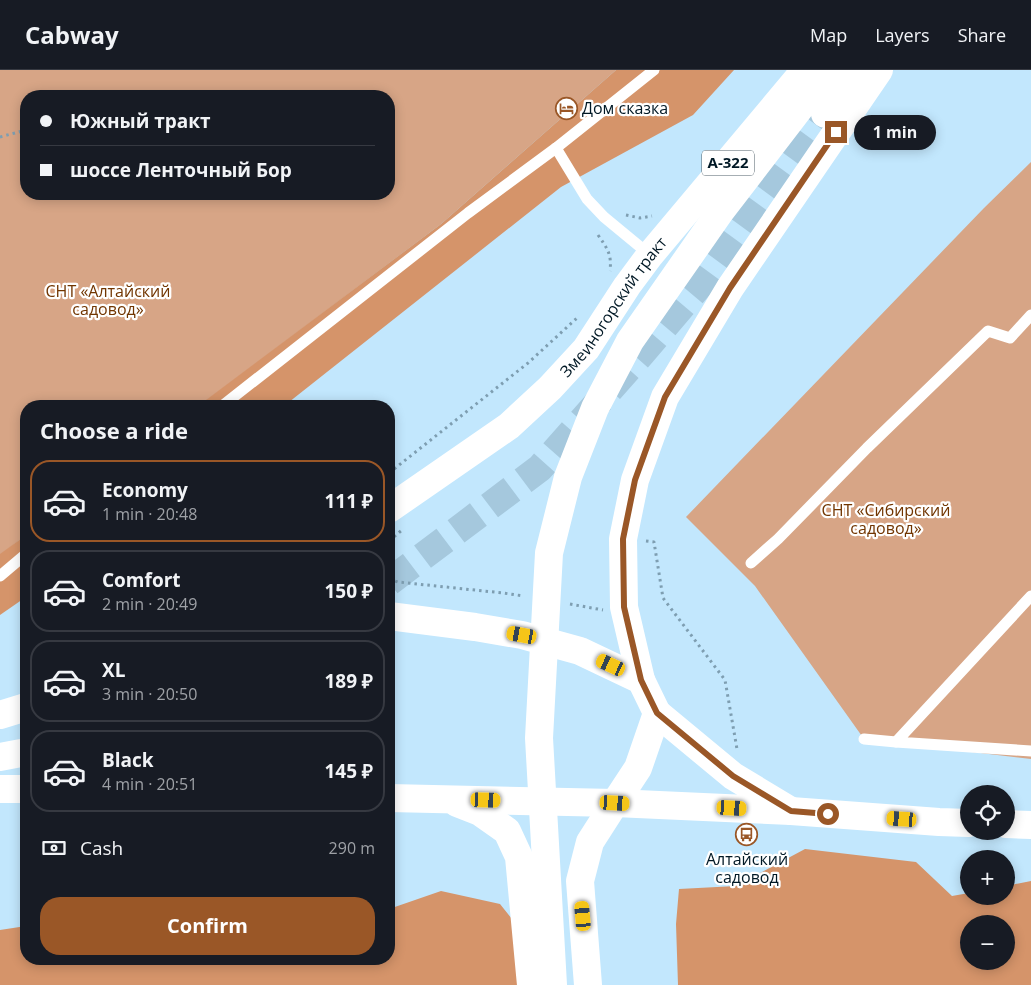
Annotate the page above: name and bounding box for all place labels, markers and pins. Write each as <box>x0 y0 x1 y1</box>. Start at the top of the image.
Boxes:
hotel icon: Дом сказка <box>554 96 578 120</box>
place label: Дом сказка <box>582 97 668 119</box>
bus stop icon: Алтайский садовод <box>735 823 759 847</box>
place label: Алтайский садовод <box>706 848 788 888</box>

